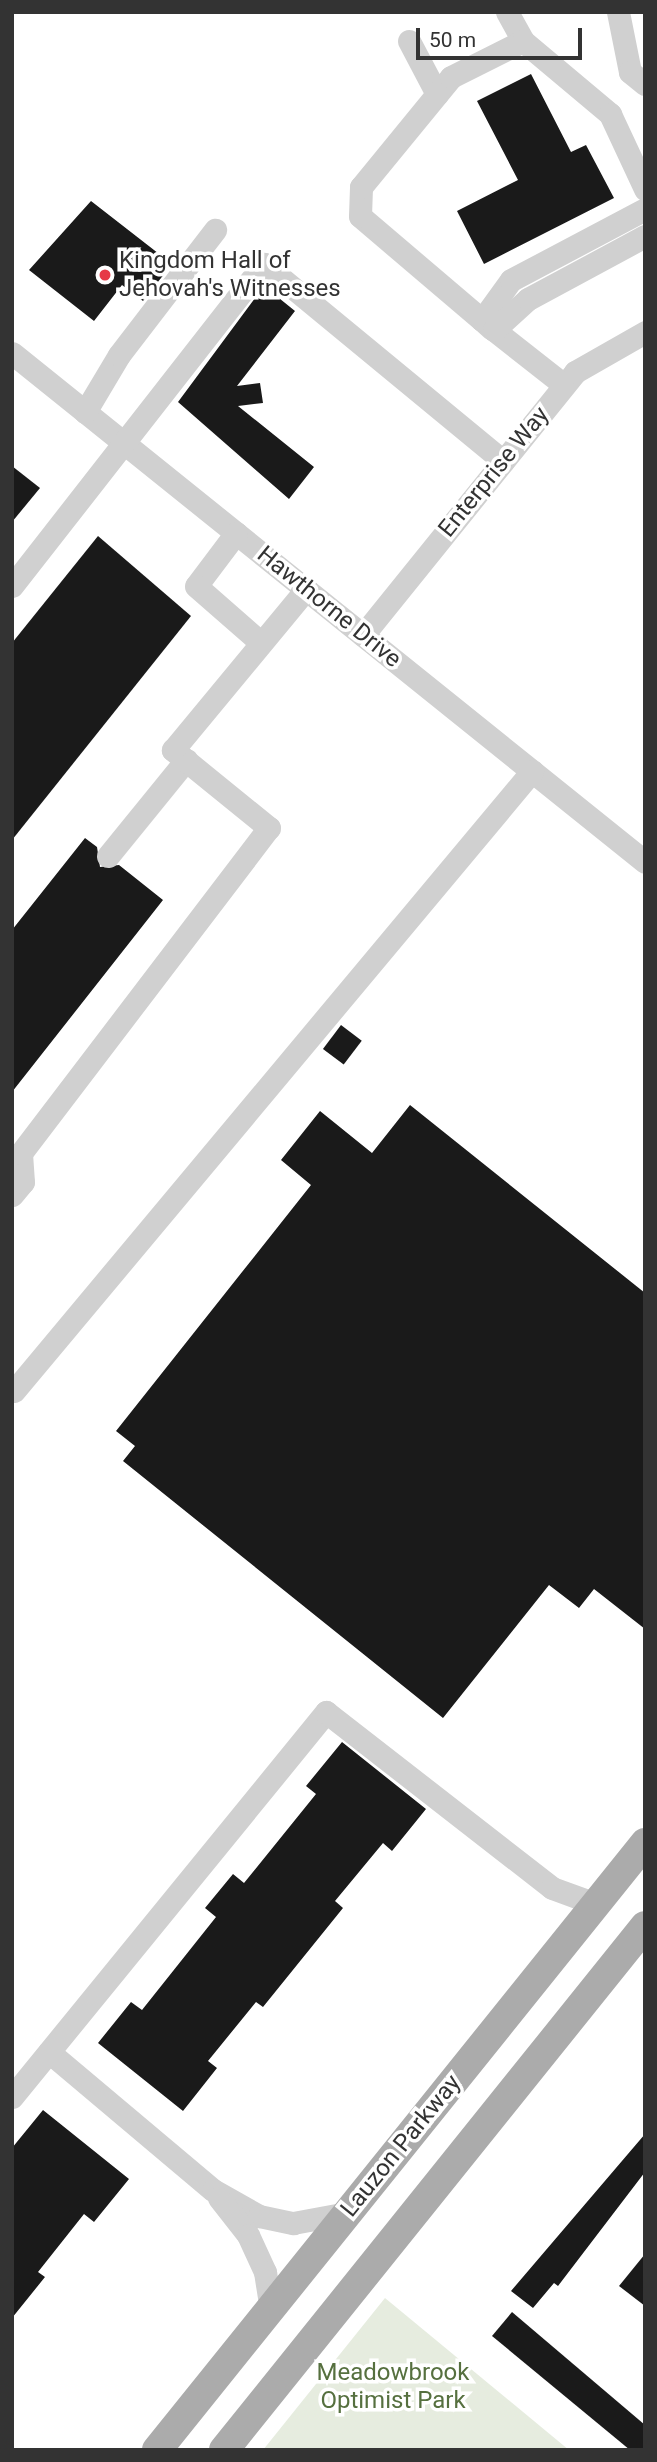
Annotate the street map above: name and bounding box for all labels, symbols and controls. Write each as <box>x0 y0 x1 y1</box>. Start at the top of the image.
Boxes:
scale bar <box>419 14 585 58</box>
text: 50 m <box>429 28 476 52</box>
place label: Kingdom Hall of Jehovah's Witnesses <box>119 247 341 303</box>
marker: Kingdom Hall of Jehovah's Witnesses <box>97 267 113 283</box>
street label: Enterprise Way <box>433 401 555 543</box>
street label: Hawthorne Drive <box>251 540 407 674</box>
street label: Lauzon Parkway <box>335 2069 467 2223</box>
park label: Meadowbrook Optimist Park <box>317 2359 469 2415</box>

